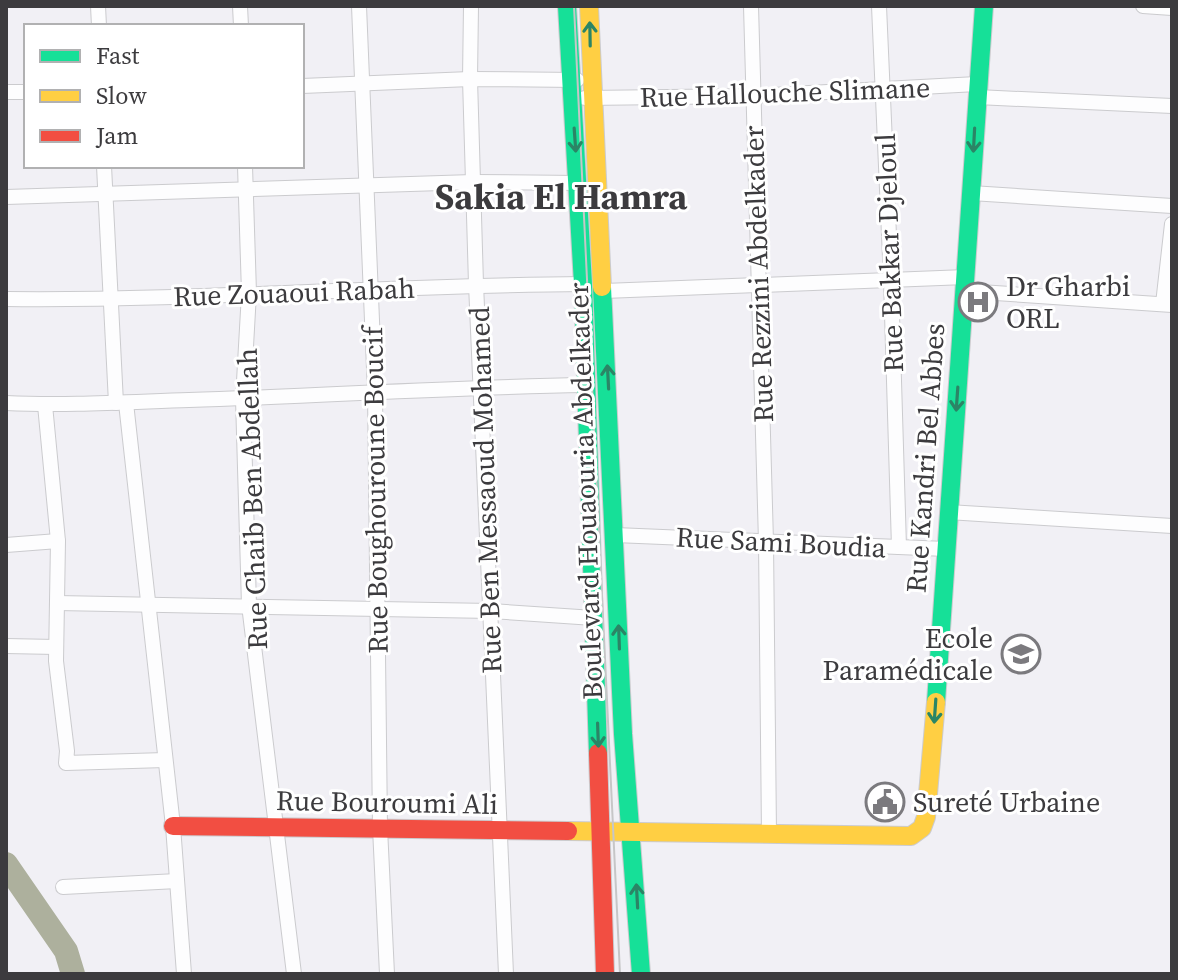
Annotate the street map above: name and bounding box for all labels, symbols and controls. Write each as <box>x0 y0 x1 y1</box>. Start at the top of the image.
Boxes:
one-way arrow <box>583 21 598 48</box>
legend <box>24 24 304 168</box>
text: Fast <box>96 39 140 72</box>
street label: Rue Hallouche Slimane <box>639 68 931 116</box>
text: Slow <box>96 79 147 112</box>
text: Jam <box>95 119 138 152</box>
street label: Rue Rezzini Abdelkader <box>734 125 782 423</box>
one-way arrow <box>568 126 583 153</box>
one-way arrow <box>966 126 981 153</box>
street label: Rue Bakkar Djeloul <box>866 133 912 373</box>
district label: Sakia El Hamra <box>435 172 688 221</box>
place label: Dr Gharbi ORL <box>1006 267 1130 337</box>
street label: Rue Zouaoui Rabah <box>172 269 416 315</box>
hospital icon: Dr Gharbi ORL <box>957 281 999 323</box>
street label: Boulevard Houaouria Abdelkader <box>559 282 611 700</box>
street label: Rue Ben Messaoud Mohamed <box>460 306 510 674</box>
street label: Rue Kandri Bel Abbes <box>897 322 953 594</box>
street label: Rue Boughouroune Boucif <box>353 324 397 654</box>
street label: Rue Chaib Ben Abdellah <box>228 347 276 651</box>
one-way arrow <box>601 364 616 391</box>
one-way arrow <box>949 385 964 412</box>
street label: Rue Sami Boudia <box>675 518 888 567</box>
place label: Ecole Paramédicale <box>822 619 993 689</box>
one-way arrow <box>612 624 627 651</box>
school or university icon: Ecole Paramédicale <box>1000 633 1042 675</box>
one-way arrow <box>927 697 942 724</box>
one-way arrow <box>590 721 605 748</box>
street label: Rue Bouroumi Ali <box>276 781 498 823</box>
public building icon: Sureté Urbaine <box>864 781 906 823</box>
place label: Sureté Urbaine <box>913 783 1100 821</box>
one-way arrow <box>629 883 644 910</box>

